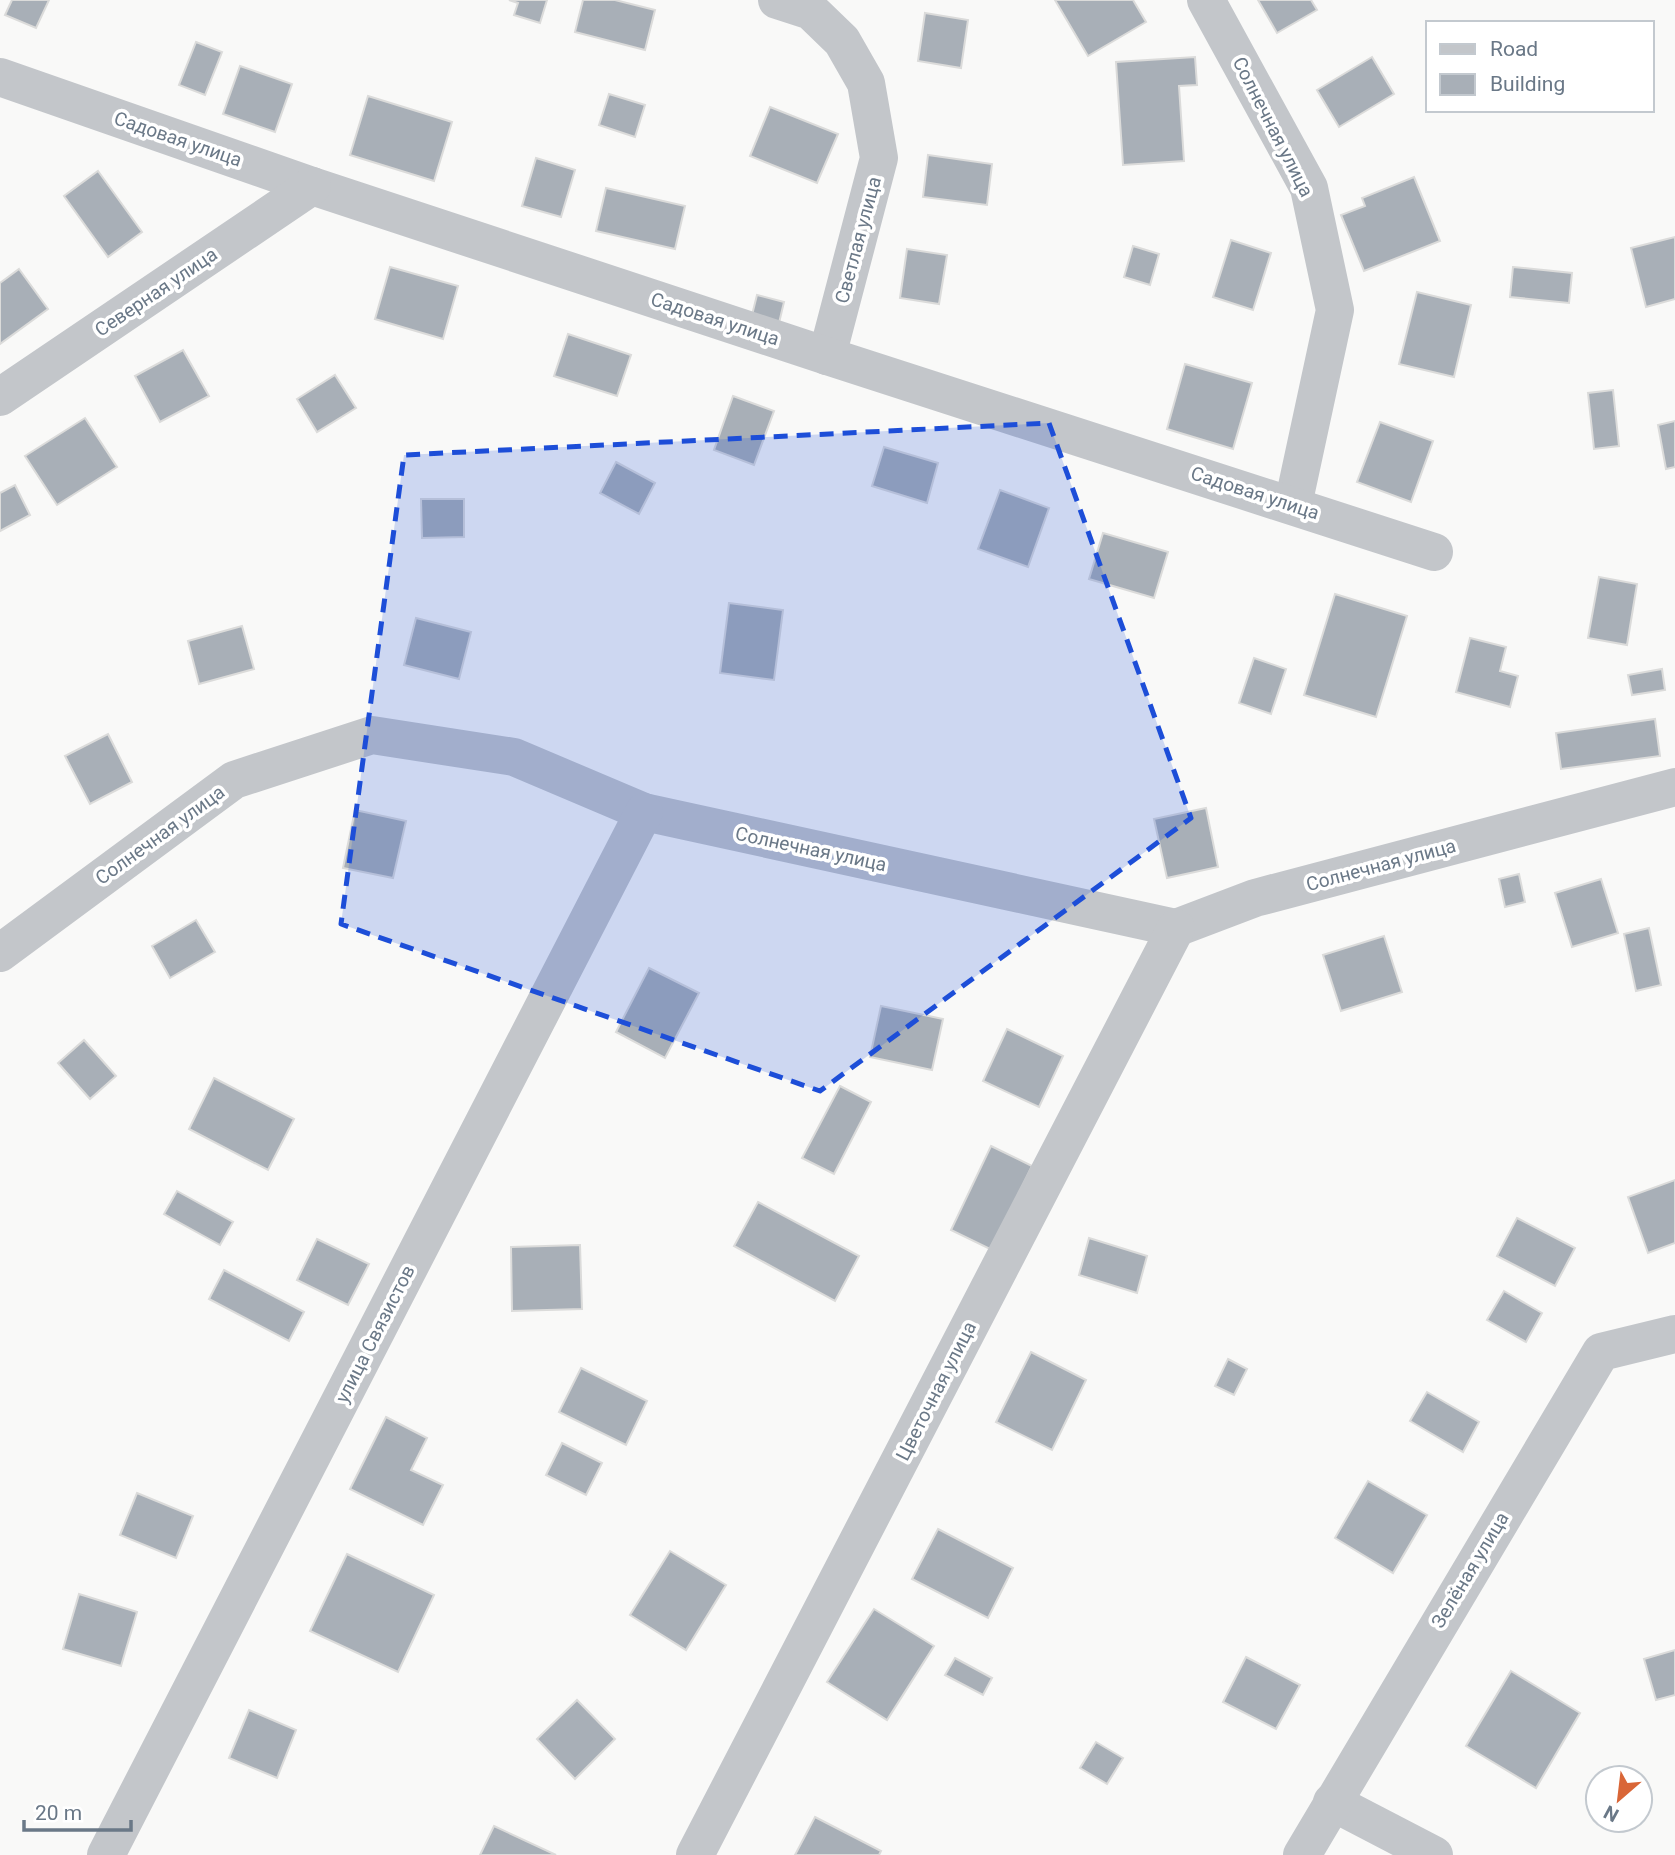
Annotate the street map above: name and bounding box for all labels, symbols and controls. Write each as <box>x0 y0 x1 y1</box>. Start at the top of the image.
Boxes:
legend <box>1426 21 1654 112</box>
text: Road <box>1490 37 1538 61</box>
street label: Солнечная улица <box>1228 53 1318 201</box>
text: Building <box>1490 72 1565 96</box>
street label: Садовая улица <box>111 106 245 172</box>
street label: Светлая улица <box>830 174 886 306</box>
street label: Северная улица <box>90 243 222 341</box>
street label: Садовая улица <box>648 287 782 351</box>
street label: Садовая улица <box>1188 461 1322 525</box>
street label: Солнечная улица <box>91 780 229 890</box>
street label: Солнечная улица <box>733 822 889 876</box>
street label: Солнечная улица <box>1304 834 1458 896</box>
street label: улица Связистов <box>330 1261 420 1407</box>
street label: Цветочная улица <box>891 1318 981 1464</box>
street label: Зелёная улица <box>1426 1508 1514 1632</box>
north arrow <box>1584 1764 1654 1834</box>
scale bar <box>24 1788 131 1832</box>
text: N <box>1600 1800 1623 1827</box>
text: 20 m <box>35 1801 82 1825</box>

